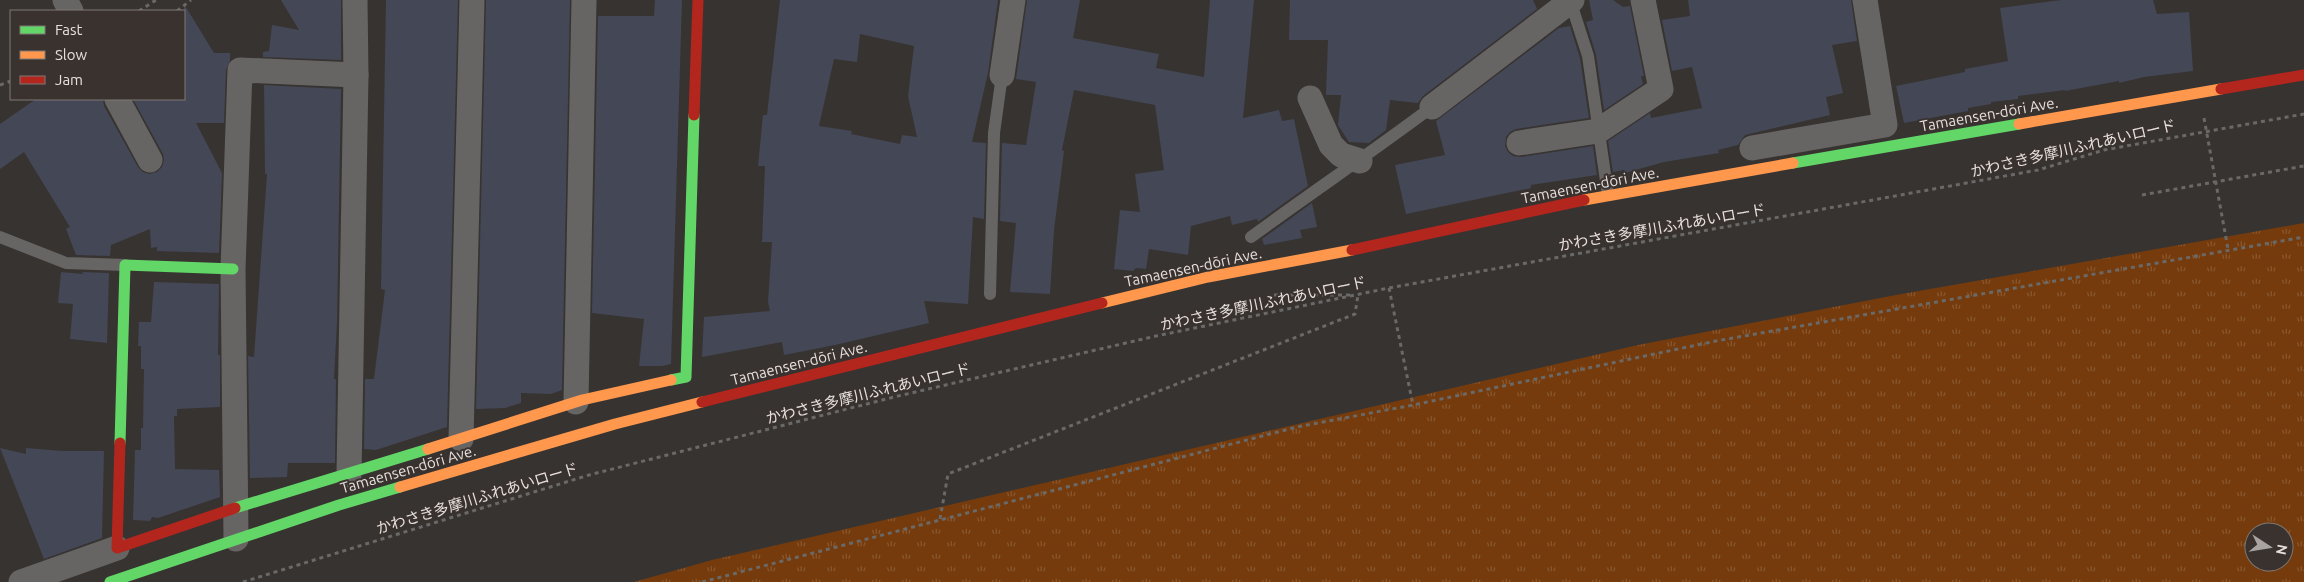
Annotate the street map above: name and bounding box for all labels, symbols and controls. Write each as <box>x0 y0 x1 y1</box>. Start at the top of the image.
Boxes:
legend <box>10 10 185 100</box>
text: Fast <box>55 21 83 38</box>
text: Slow <box>55 46 88 63</box>
text: Jam <box>55 71 83 88</box>
street label: Tamaensen-dōri Ave. <box>1919 93 2059 135</box>
street label: かわさき多摩川ふれあいロード <box>1969 116 2177 180</box>
street label: Tamaensen-dōri Ave. <box>1520 163 1660 207</box>
street label: かわさき多摩川ふれあいロード <box>1557 200 1767 254</box>
street label: Tamaensen-dōri Ave. <box>1123 244 1263 290</box>
street label: かわさき多摩川ふれあいロード <box>1159 273 1367 333</box>
street label: Tamaensen-dōri Ave. <box>729 338 869 388</box>
street label: かわさき多摩川ふれあいロード <box>764 359 972 427</box>
street label: Tamaensen-dōri Ave. <box>338 442 478 496</box>
street label: かわさき多摩川ふれあいロード <box>374 459 580 537</box>
north arrow <box>2244 522 2294 572</box>
text: N <box>2273 543 2291 556</box>

